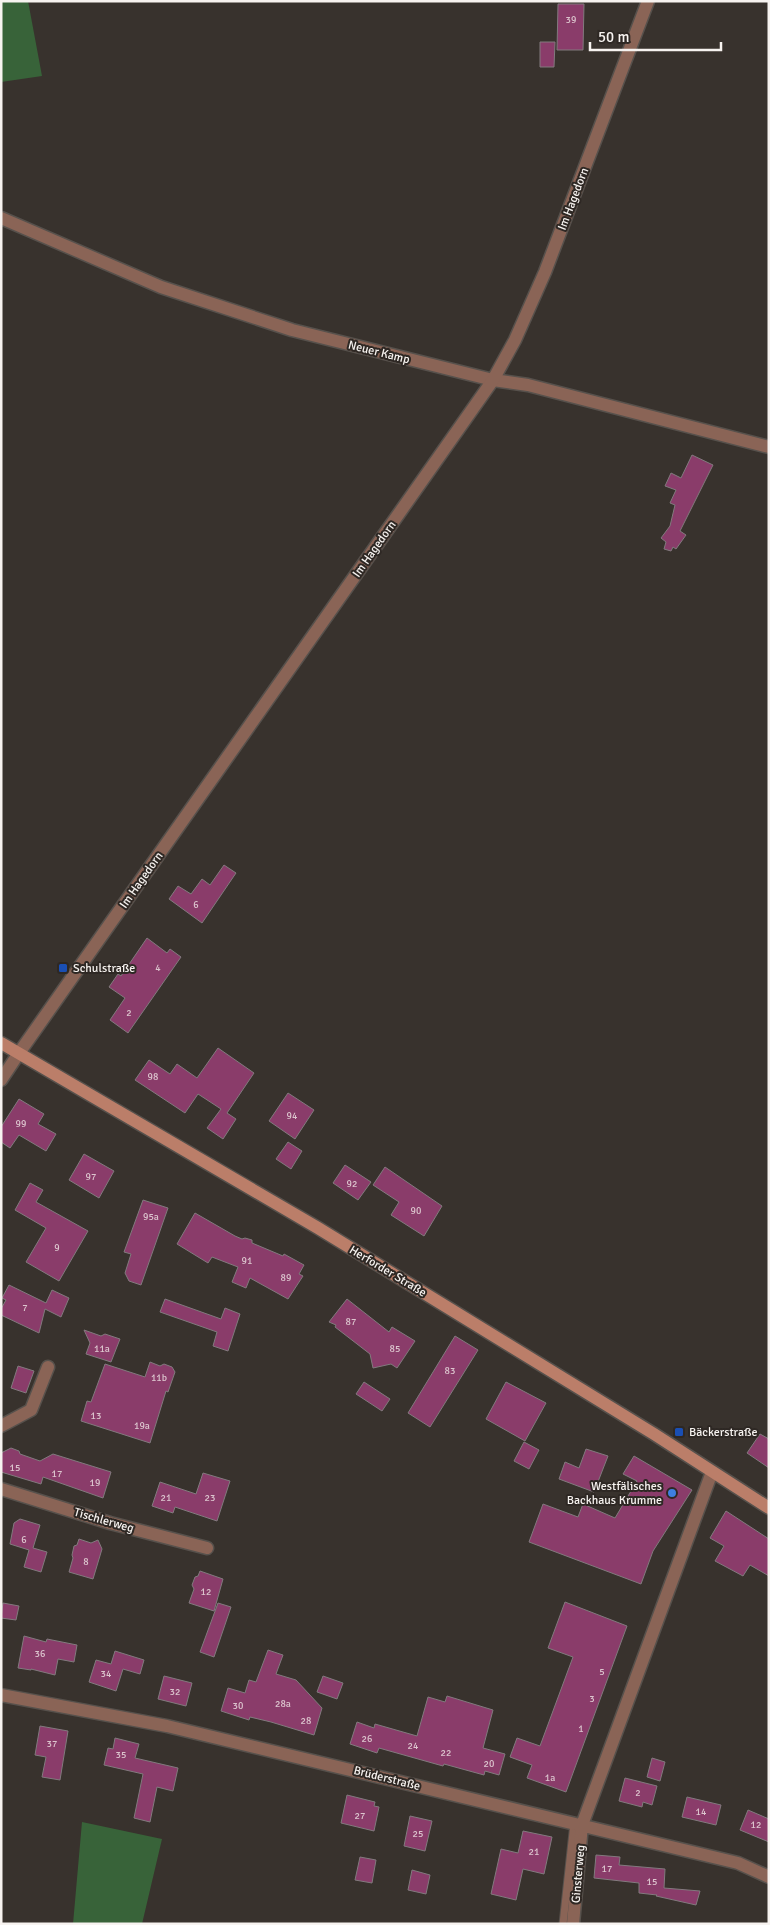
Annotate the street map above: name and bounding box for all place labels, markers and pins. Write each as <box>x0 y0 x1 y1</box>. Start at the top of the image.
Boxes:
place label: Schulstraße <box>73 961 135 976</box>
marker: Schulstraße <box>57 962 69 974</box>
place label: Bäckerstraße <box>689 1425 758 1440</box>
marker: Bäckerstraße <box>673 1426 685 1438</box>
place label: Westfälisches Backhaus Krumme <box>567 1479 662 1508</box>
marker: Westfälisches Backhaus Krumme <box>666 1487 678 1499</box>

